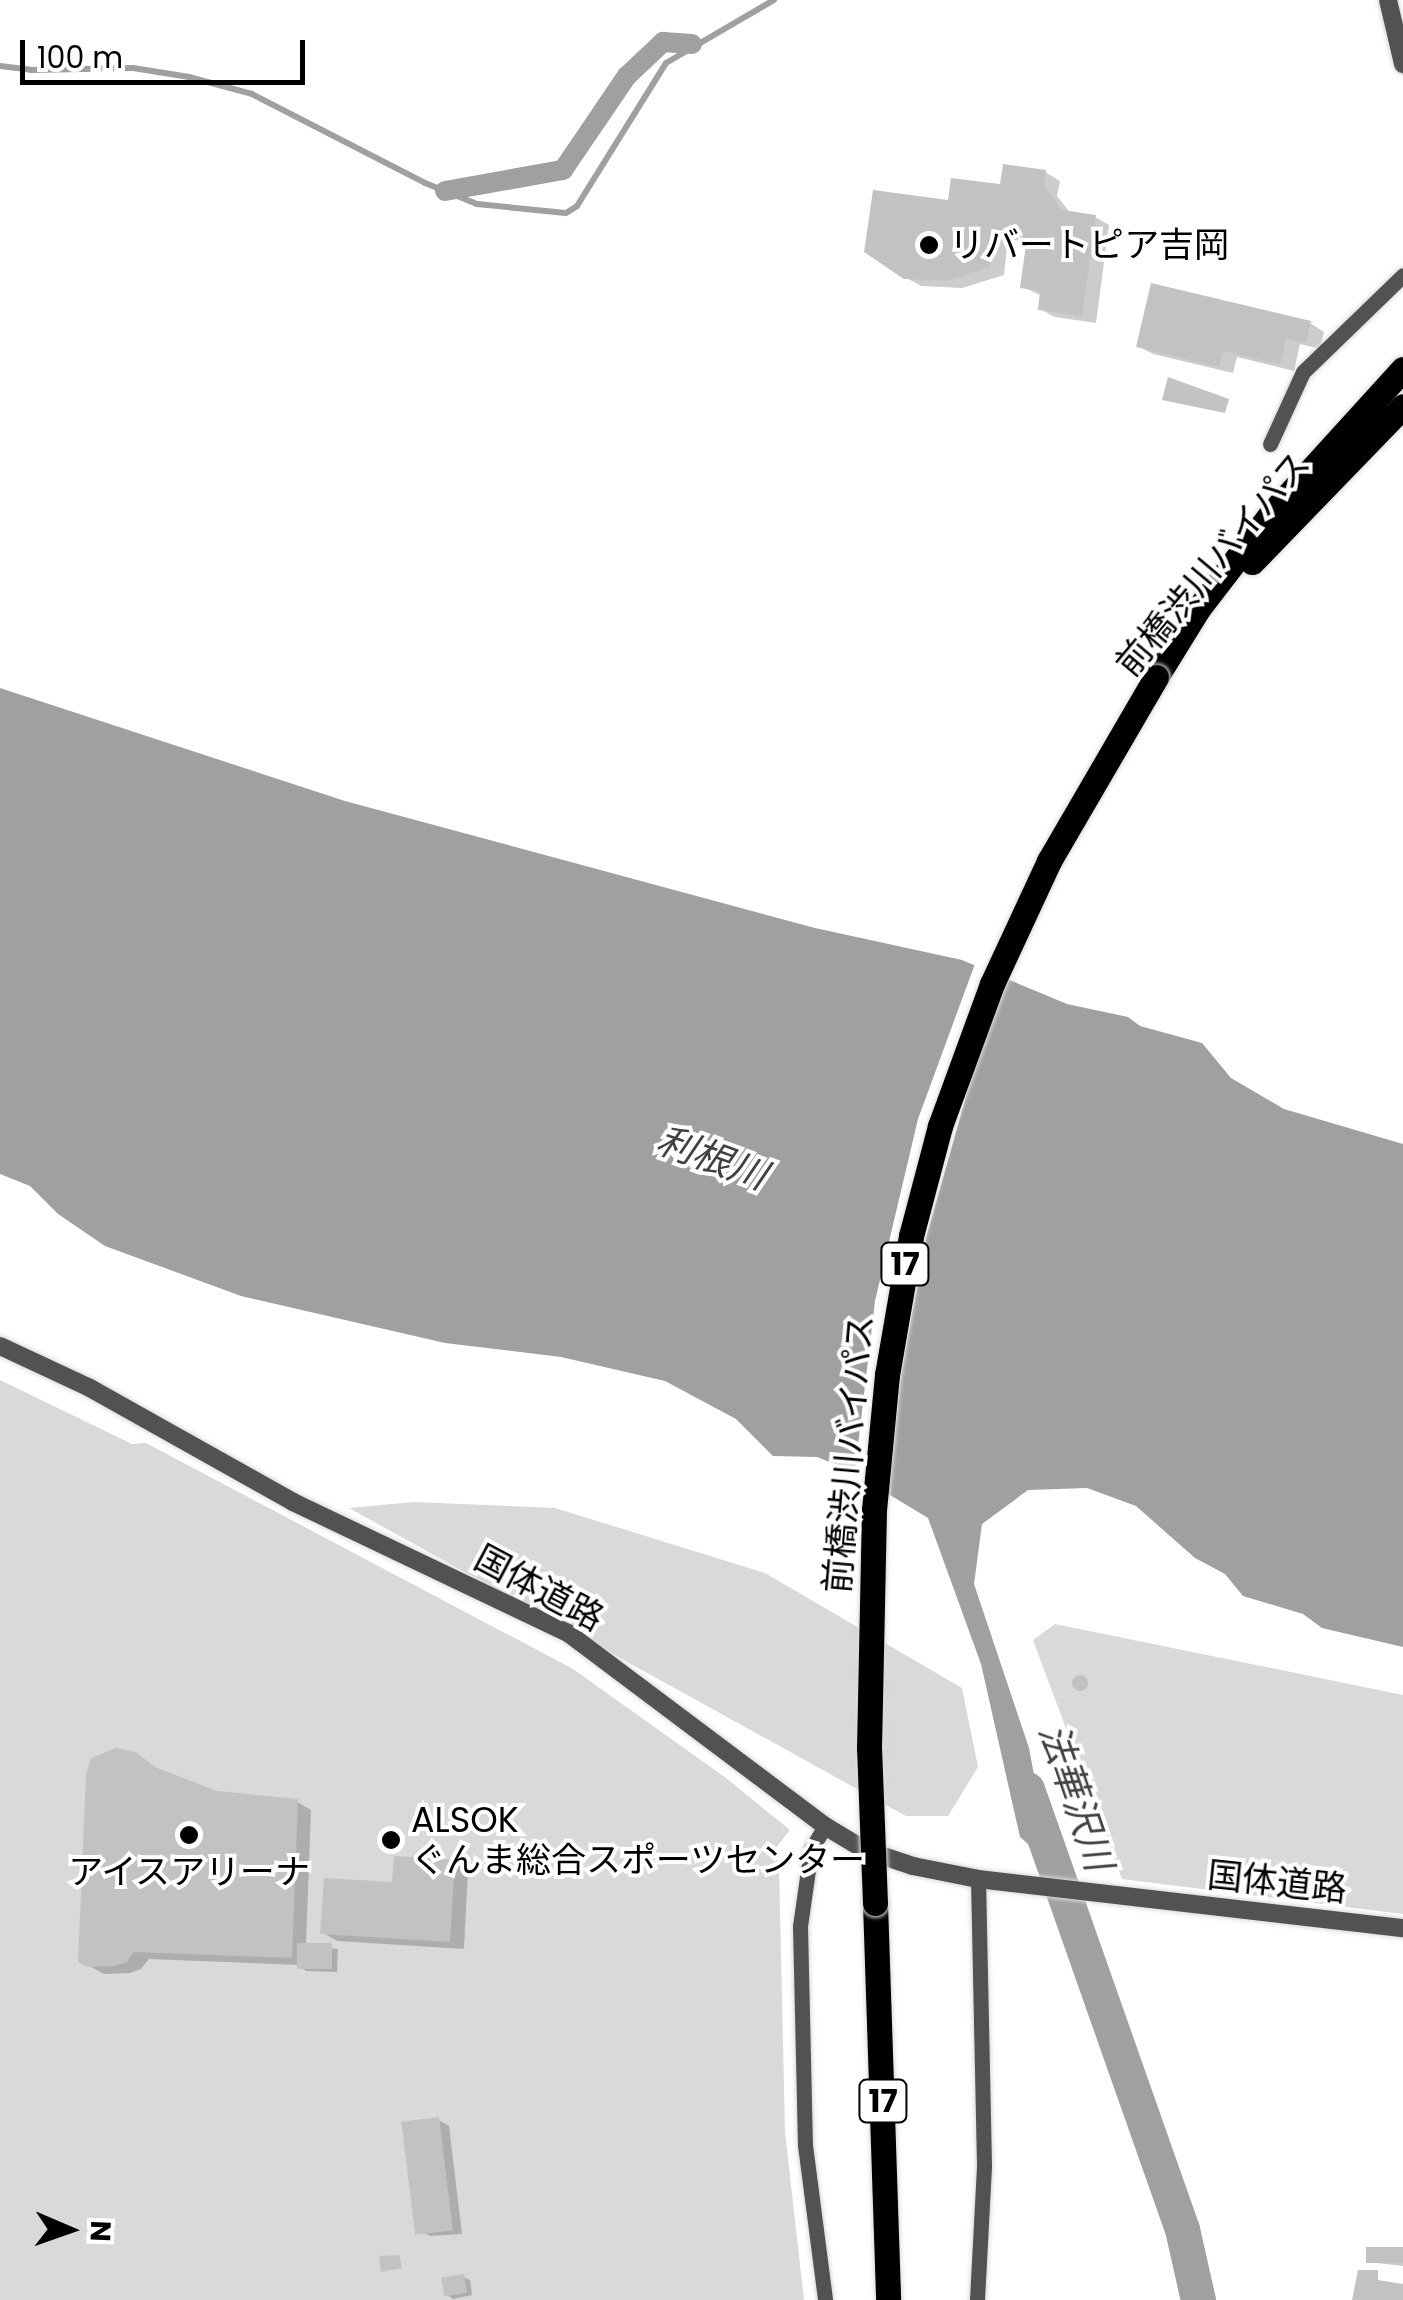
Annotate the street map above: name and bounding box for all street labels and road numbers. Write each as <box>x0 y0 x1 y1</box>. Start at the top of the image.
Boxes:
street label: 前橋渋川バイパス <box>1107 443 1319 685</box>
road number: 17 <box>880 1237 930 1291</box>
street label: 前橋渋川バイパス <box>816 1313 882 1595</box>
street label: 国体道路 <box>467 1537 611 1639</box>
street label: 国体道路 <box>1205 1854 1349 1910</box>
road number: 17 <box>858 2074 908 2128</box>

